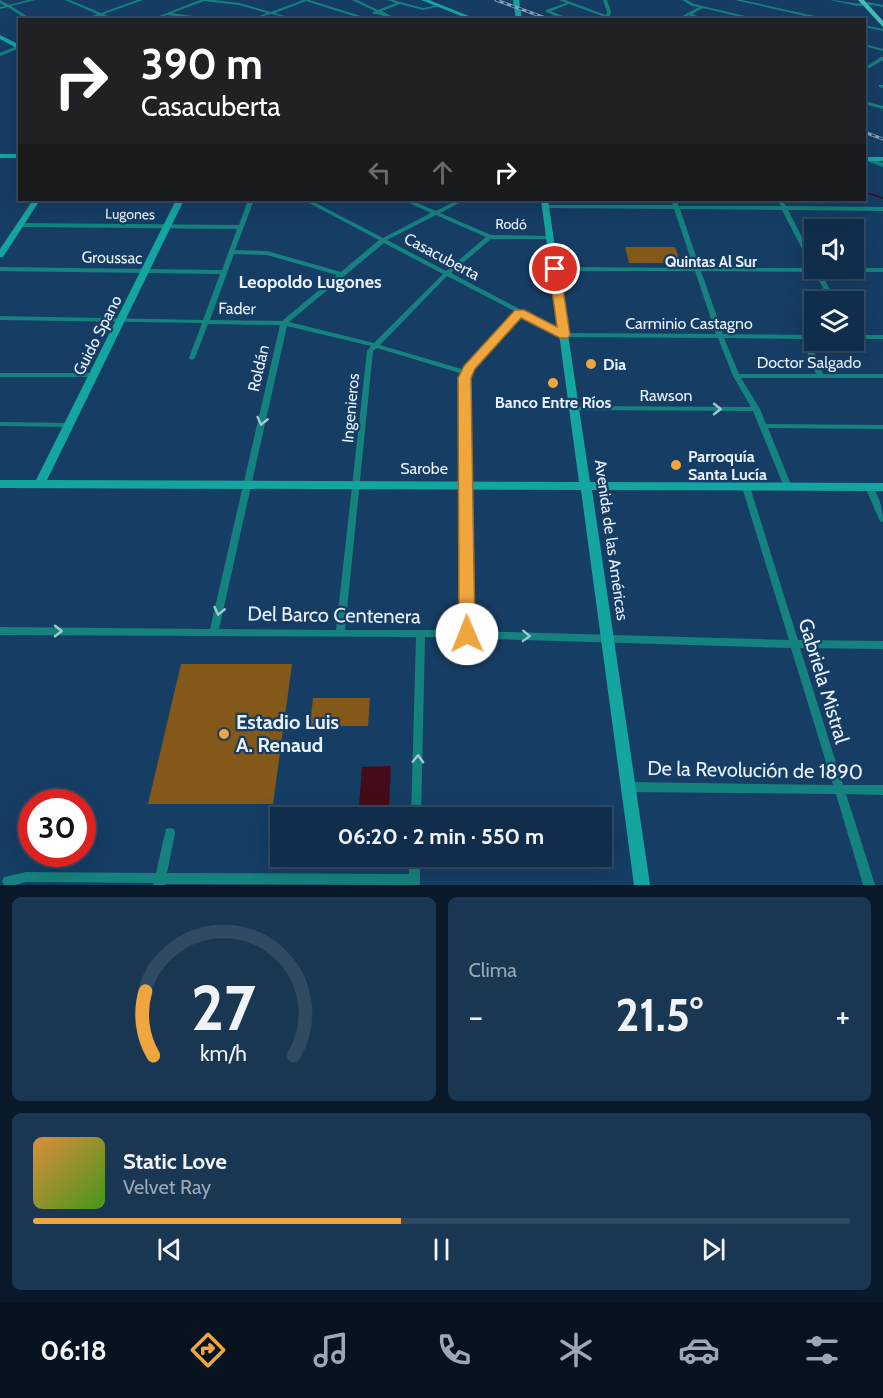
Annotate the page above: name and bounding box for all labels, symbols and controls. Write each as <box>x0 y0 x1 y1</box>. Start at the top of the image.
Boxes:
text: 390 m <box>141 38 263 90</box>
icon: right <box>42 42 120 120</box>
text: Casacuberta <box>141 90 281 123</box>
icon: left <box>363 156 396 189</box>
icon: ahead <box>426 156 459 189</box>
icon: right <box>489 156 522 189</box>
street label: Lugones <box>105 205 155 223</box>
street label: Rodó <box>495 215 527 233</box>
map controls <box>804 219 864 351</box>
button: sound <box>804 219 864 279</box>
street label: Casacuberta <box>401 229 483 284</box>
pin <box>529 243 580 294</box>
street label: Groussac <box>81 247 143 268</box>
icon: arrive <box>538 252 571 285</box>
district label: Quintas Al Sur <box>665 253 757 271</box>
district label: Leopoldo Lugones <box>238 271 382 293</box>
button: layers <box>804 291 864 351</box>
street label: Guido Spano <box>69 292 126 378</box>
street label: Fader <box>218 299 257 318</box>
street label: Carminio Castagno <box>625 314 753 333</box>
street label: Roldán <box>244 343 273 393</box>
street label: Doctor Salgado <box>757 353 861 372</box>
place label: Dia <box>603 355 626 374</box>
marker: Dia <box>584 357 598 371</box>
street label: Ingenieros <box>338 372 363 444</box>
marker: Banco Entre Ríos <box>546 376 560 390</box>
street label: Rawson <box>639 386 693 405</box>
place label: Banco Entre Ríos <box>495 393 612 412</box>
one-way arrow <box>713 403 722 415</box>
one-way arrow <box>256 415 269 425</box>
place label: Parroquía Santa Lucía <box>688 447 767 484</box>
street label: Avenida de las Américas <box>591 458 632 622</box>
marker: Parroquía Santa Lucía <box>669 458 683 472</box>
street label: Sarobe <box>400 459 448 478</box>
street label: Del Barco Centenera <box>247 601 421 629</box>
position arrow <box>435 602 499 666</box>
one-way arrow <box>213 606 226 616</box>
street label: Gabriela Mistral <box>794 616 854 747</box>
one-way arrow <box>54 625 63 637</box>
one-way arrow <box>522 629 531 642</box>
place label: Estadio Luis A. Renaud <box>236 710 339 757</box>
marker: Estadio Luis A. Renaud <box>217 727 231 741</box>
one-way arrow <box>411 755 424 764</box>
street label: De la Revolución de 1890 <box>647 756 863 784</box>
speed limit sign: 30 <box>18 789 96 867</box>
text: 06:20 · 2 min · 550 m <box>338 823 544 850</box>
text: Clima <box>469 958 517 982</box>
text: 27 <box>191 970 256 1046</box>
text: 21.5° <box>615 988 703 1042</box>
text: − <box>469 996 483 1036</box>
text: + <box>835 996 850 1036</box>
text: km/h <box>200 1040 247 1066</box>
text: Static Love <box>123 1148 227 1175</box>
text: Velvet Ray <box>123 1175 211 1199</box>
icon: previous <box>153 1233 186 1266</box>
icon: pause <box>425 1233 458 1266</box>
icon: next <box>697 1233 730 1266</box>
icon: directions <box>187 1329 229 1371</box>
icon: music <box>310 1329 352 1371</box>
icon: phone <box>433 1329 475 1371</box>
icon: climate <box>555 1329 597 1371</box>
icon: car <box>678 1329 720 1371</box>
icon: filters <box>801 1329 843 1371</box>
text: 06:18 <box>40 1334 107 1367</box>

